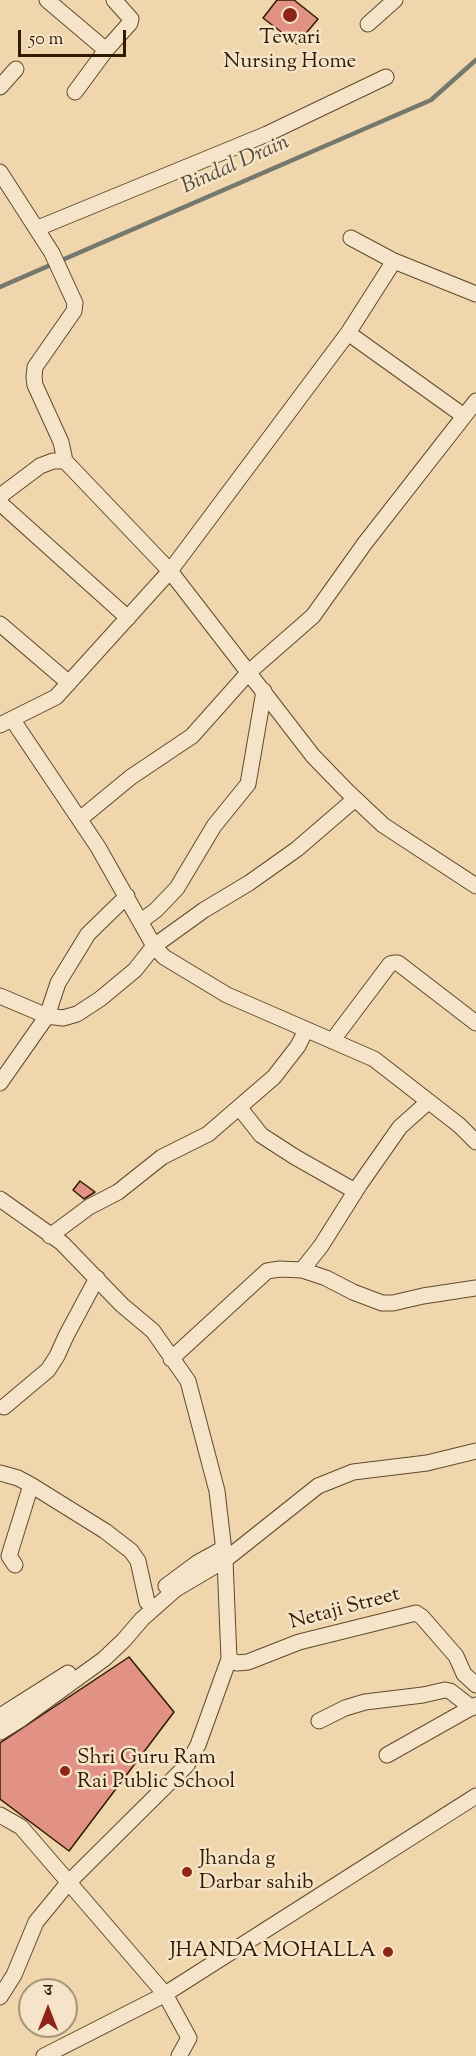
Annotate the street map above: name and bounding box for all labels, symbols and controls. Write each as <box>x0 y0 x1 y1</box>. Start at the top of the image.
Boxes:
marker: Tewari Nursing Home <box>281 6 299 24</box>
scale bar <box>21 18 129 56</box>
place label: Tewari Nursing Home <box>224 26 356 76</box>
text: 50 m <box>29 27 63 53</box>
water label: Bindal Drain <box>178 131 294 201</box>
street label: Netaji Street <box>287 1583 403 1637</box>
place label: Shri Guru Ram Rai Public School <box>77 1746 235 1796</box>
marker: Shri Guru Ram Rai Public School <box>58 1764 72 1778</box>
place label: Jhanda g Darbar sahib <box>199 1847 313 1897</box>
marker: Jhanda g Darbar sahib <box>180 1865 194 1879</box>
place label: JHANDA MOHALLA <box>169 1939 376 1965</box>
marker: JHANDA MOHALLA <box>381 1945 395 1959</box>
north arrow <box>18 1978 78 2038</box>
text: उ <box>44 1980 52 2003</box>

